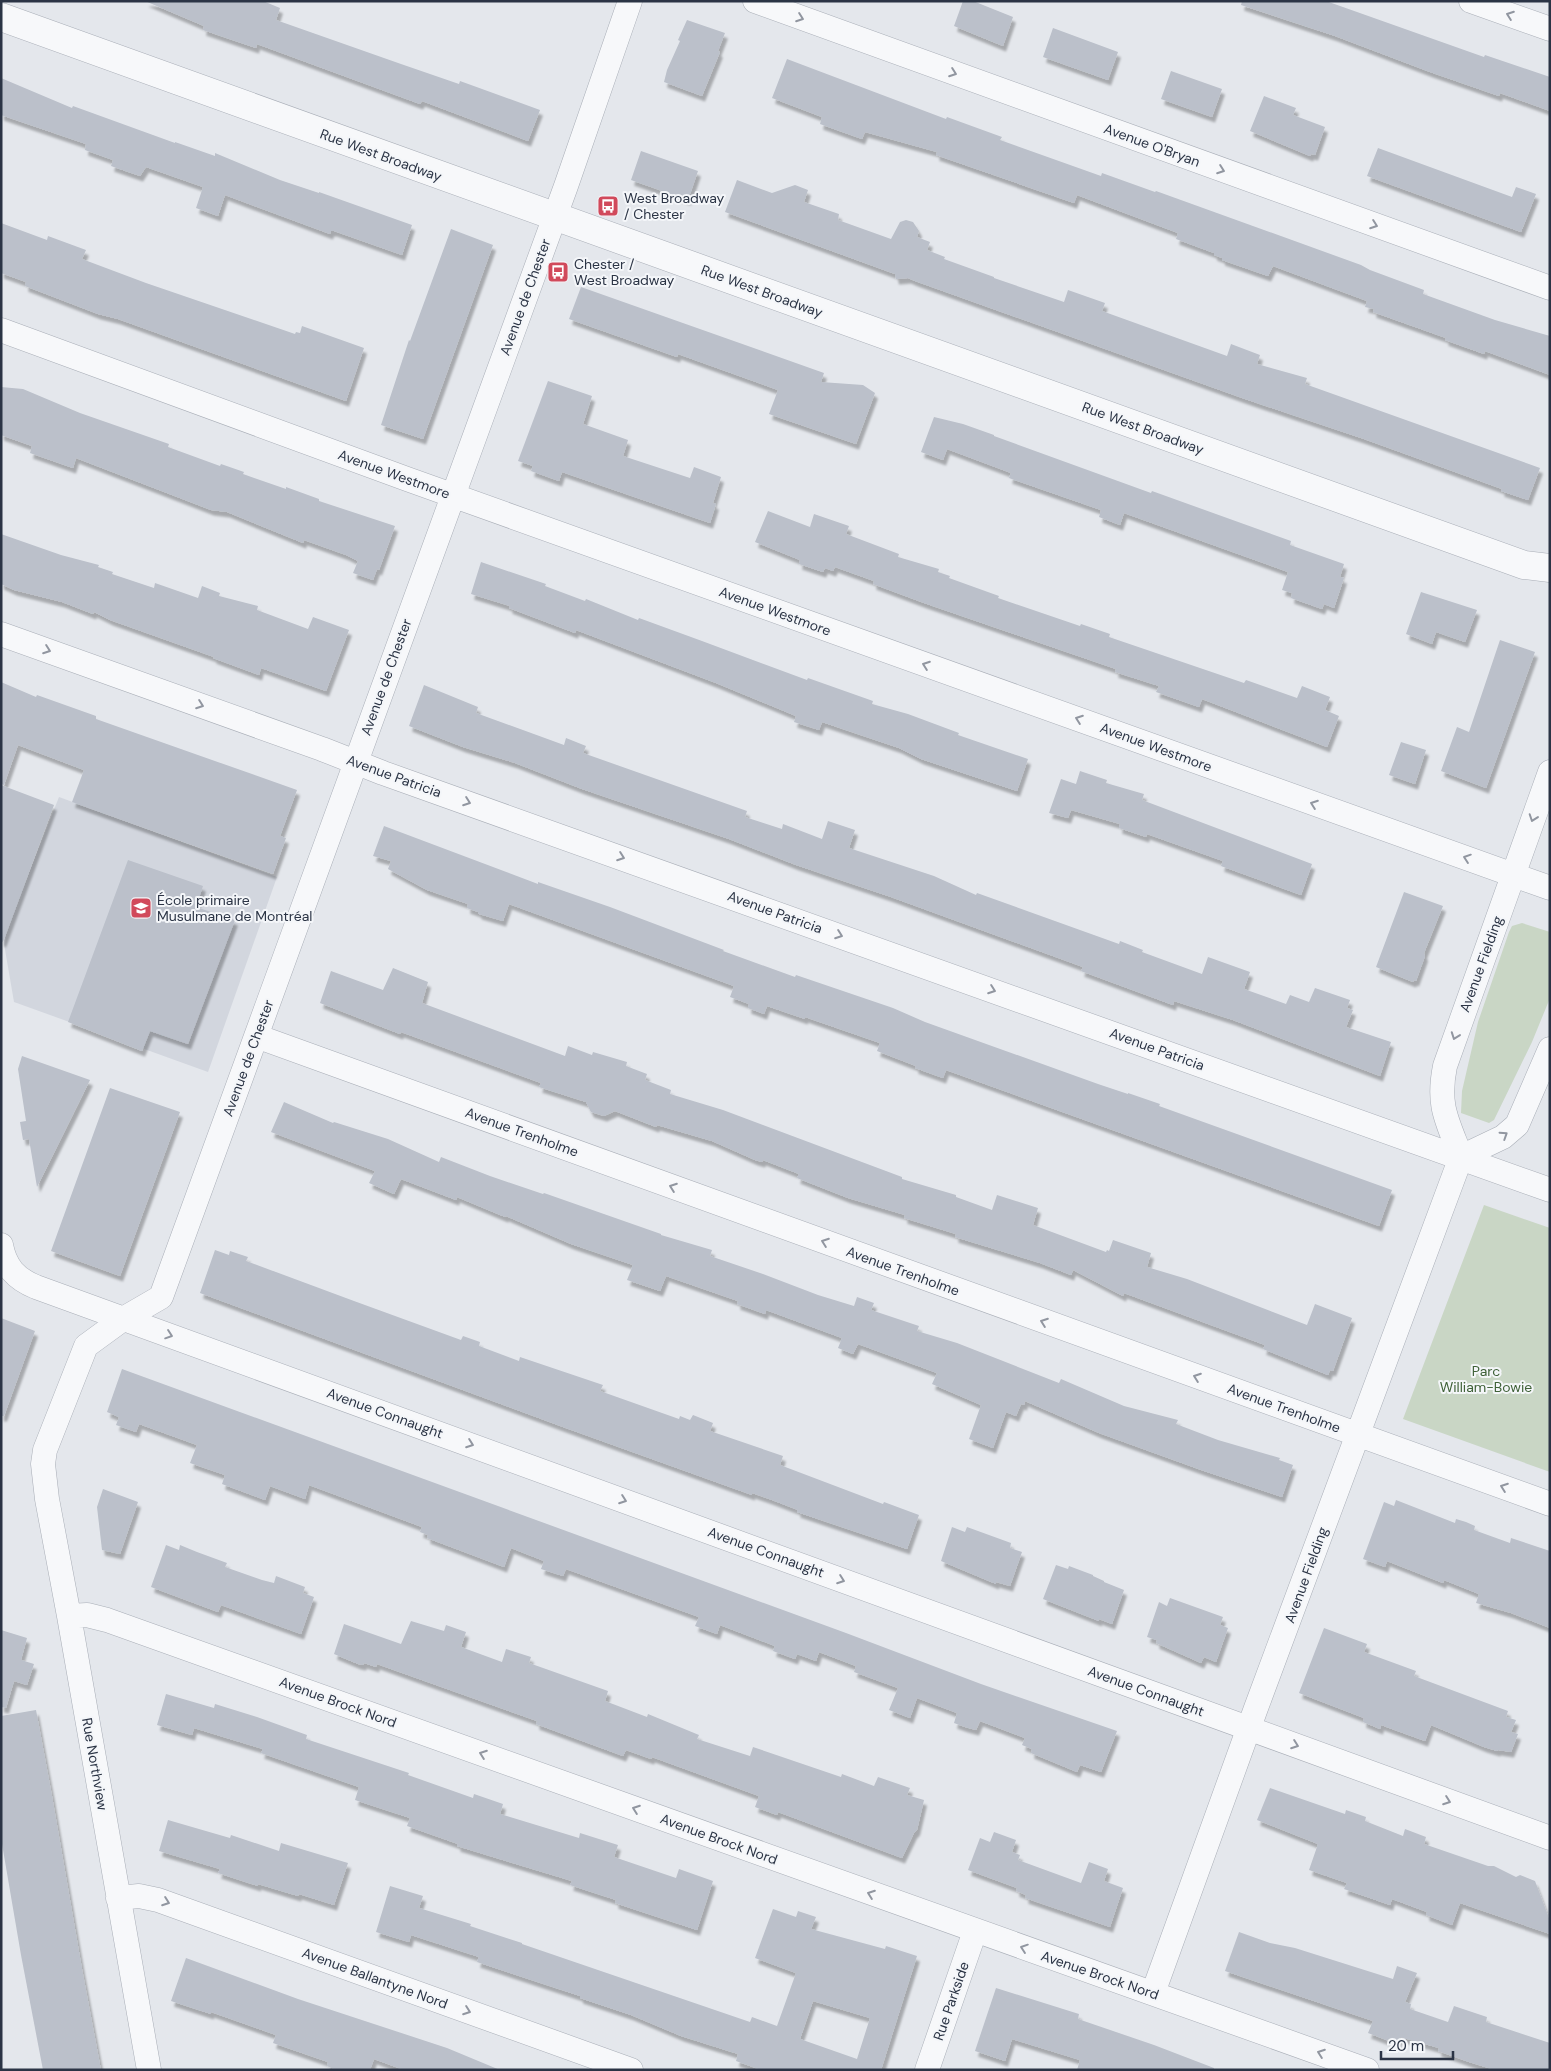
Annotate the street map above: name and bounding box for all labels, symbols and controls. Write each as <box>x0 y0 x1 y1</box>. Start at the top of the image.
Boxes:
one-way arrow <box>1507 11 1515 21</box>
one-way arrow <box>796 12 804 22</box>
one-way arrow <box>949 67 957 77</box>
street label: Avenue O'Bryan <box>1101 119 1203 171</box>
street label: Rue West Broadway <box>318 125 445 185</box>
one-way arrow <box>1217 164 1225 174</box>
place label: West Broadway / Chester <box>624 189 725 223</box>
bus stop icon: West Broadway / Chester <box>596 194 620 218</box>
one-way arrow <box>1370 219 1378 229</box>
street label: Avenue de Chester <box>496 236 554 358</box>
place label: Chester / West Broadway <box>574 255 675 289</box>
bus stop icon: Chester / West Broadway <box>546 260 570 284</box>
street label: Rue West Broadway <box>699 261 826 321</box>
street label: Rue West Broadway <box>1080 398 1207 458</box>
street label: Avenue Westmore <box>336 445 453 503</box>
street label: Avenue Westmore <box>717 582 834 640</box>
street label: Avenue de Chester <box>357 616 415 738</box>
one-way arrow <box>42 644 51 654</box>
one-way arrow <box>922 661 931 671</box>
one-way arrow <box>195 699 204 709</box>
one-way arrow <box>1075 715 1084 725</box>
street label: Avenue Westmore <box>1098 718 1215 776</box>
street label: Avenue Patricia <box>344 751 444 801</box>
one-way arrow <box>463 797 471 807</box>
one-way arrow <box>1310 800 1319 810</box>
one-way arrow <box>1529 813 1539 821</box>
one-way arrow <box>616 851 624 861</box>
one-way arrow <box>1463 854 1472 864</box>
street label: Avenue Patricia <box>725 887 825 937</box>
place label: École primaire Musulmane de Montréal <box>157 891 312 925</box>
school or university icon: École primaire Musulmane de Montréal <box>129 896 153 920</box>
street label: Avenue Fielding <box>1455 913 1507 1015</box>
one-way arrow <box>835 929 843 939</box>
one-way arrow <box>988 984 996 994</box>
street label: Avenue de Chester <box>219 997 277 1119</box>
street label: Avenue Patricia <box>1107 1024 1207 1074</box>
one-way arrow <box>1451 1032 1461 1040</box>
street label: Avenue Trenholme <box>463 1103 581 1161</box>
one-way arrow <box>1499 1132 1508 1141</box>
one-way arrow <box>669 1183 678 1193</box>
one-way arrow <box>822 1238 830 1248</box>
street label: Avenue Trenholme <box>844 1242 962 1300</box>
one-way arrow <box>1040 1318 1049 1328</box>
one-way arrow <box>165 1329 173 1339</box>
park label: Parc William-Bowie <box>1440 1362 1532 1396</box>
one-way arrow <box>1193 1373 1202 1383</box>
street label: Avenue Trenholme <box>1225 1379 1343 1437</box>
street label: Avenue Connaught <box>324 1384 446 1442</box>
one-way arrow <box>465 1438 474 1448</box>
one-way arrow <box>1500 1483 1509 1493</box>
one-way arrow <box>618 1494 627 1504</box>
street label: Avenue Connaught <box>705 1523 827 1581</box>
street label: Avenue Fielding <box>1280 1524 1332 1626</box>
one-way arrow <box>837 1574 845 1584</box>
street label: Avenue Connaught <box>1085 1662 1207 1720</box>
street label: Avenue Brock Nord <box>277 1672 399 1732</box>
street label: Rue Northview <box>78 1716 112 1812</box>
one-way arrow <box>1290 1739 1299 1749</box>
one-way arrow <box>479 1750 488 1760</box>
one-way arrow <box>1443 1795 1451 1805</box>
one-way arrow <box>632 1805 641 1815</box>
street label: Avenue Brock Nord <box>658 1809 780 1869</box>
one-way arrow <box>867 1890 876 1900</box>
one-way arrow <box>161 1897 169 1907</box>
street label: Avenue Ballantyne Nord <box>300 1943 450 2013</box>
one-way arrow <box>1020 1944 1029 1954</box>
street label: Avenue Brock Nord <box>1039 1946 1161 2004</box>
street label: Rue Parkside <box>929 1959 973 2043</box>
one-way arrow <box>462 2005 470 2015</box>
scale bar <box>1381 2028 1454 2060</box>
text: 20 m <box>1388 2036 1424 2056</box>
one-way arrow <box>1317 2049 1326 2059</box>

